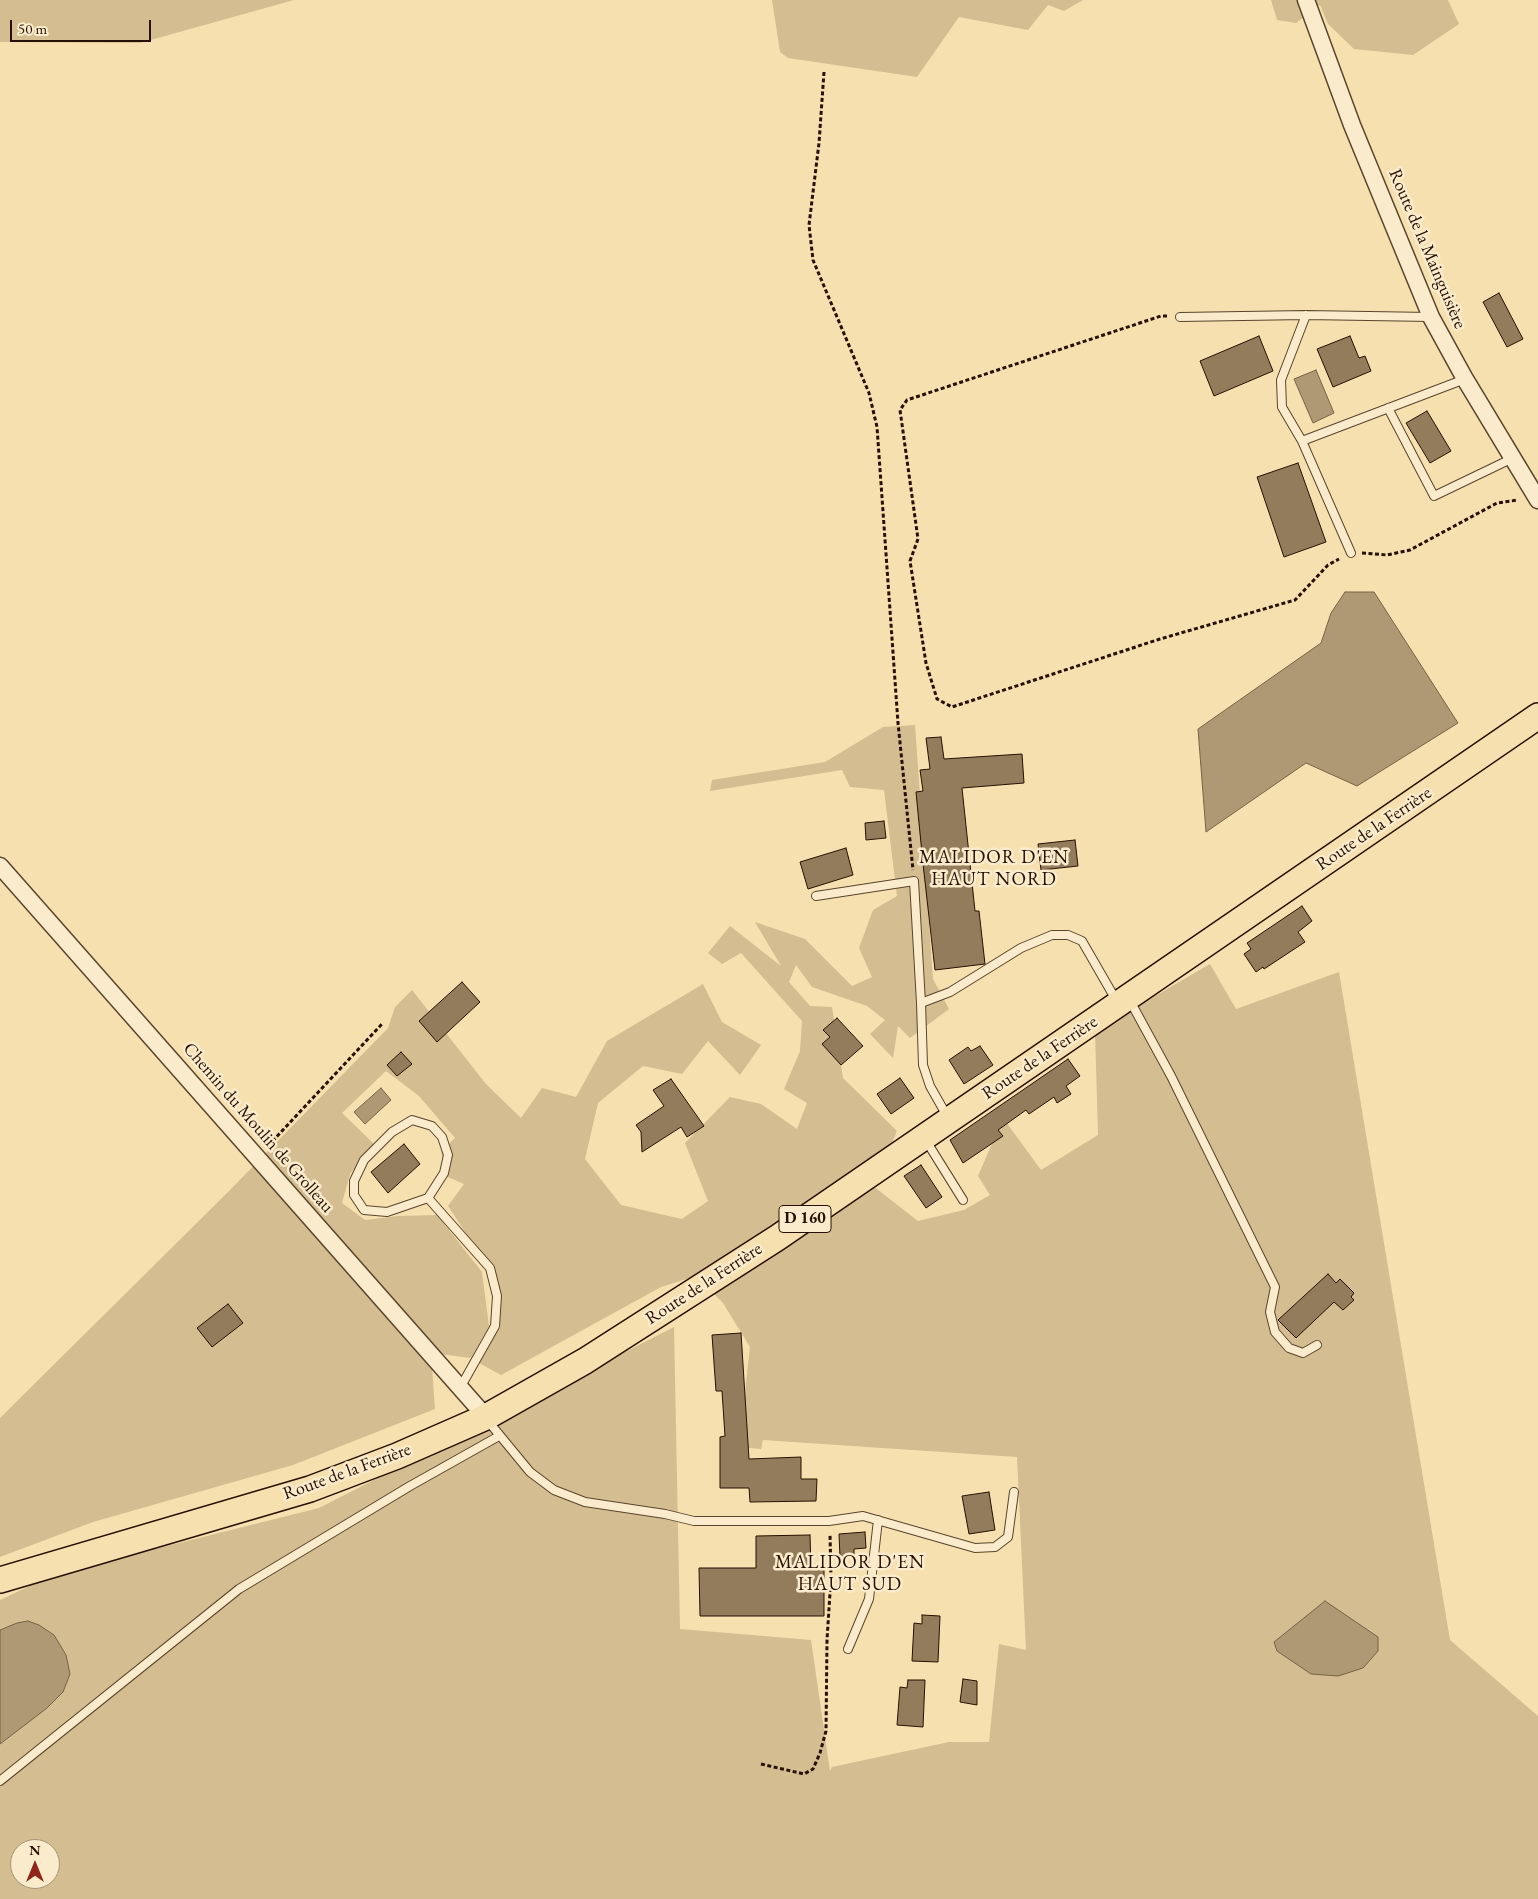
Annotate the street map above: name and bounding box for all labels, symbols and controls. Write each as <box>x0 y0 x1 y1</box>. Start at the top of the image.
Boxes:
scale bar <box>12 10 154 42</box>
text: 50 m <box>18 19 47 38</box>
street label: Route de la Mainguisière <box>1384 166 1470 332</box>
street label: Route de la Ferrière <box>1312 782 1436 876</box>
district label: MALIDOR D'EN HAUT NORD <box>918 847 1070 891</box>
street label: Route de la Ferrière <box>978 1011 1102 1105</box>
street label: Chemin du Moulin de Grolleau <box>178 1038 338 1218</box>
road number: D 160 <box>779 1206 831 1232</box>
street label: Route de la Ferrière <box>642 1238 766 1330</box>
street label: Route de la Ferrière <box>280 1439 414 1505</box>
district label: MALIDOR D'EN HAUT SUD <box>774 1552 926 1596</box>
north arrow <box>10 1839 60 1889</box>
text: N <box>29 1841 41 1859</box>

